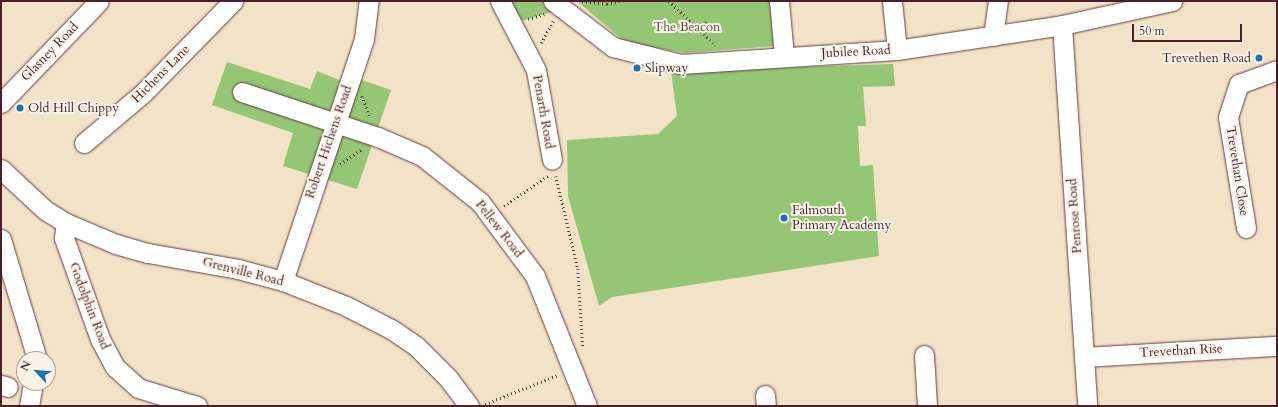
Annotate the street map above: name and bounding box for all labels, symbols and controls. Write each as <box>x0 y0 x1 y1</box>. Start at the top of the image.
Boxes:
scale bar <box>1134 16 1244 42</box>
street label: Glasney Road <box>18 19 82 85</box>
park label: The Beacon <box>654 19 720 35</box>
text: 50 m <box>1139 23 1165 39</box>
street label: Hichens Lane <box>129 42 193 106</box>
street label: Jubilee Road <box>821 42 891 62</box>
place label: Trevethen Road <box>1162 50 1251 66</box>
marker: Trevethen Road <box>1254 53 1264 63</box>
place label: Slipway <box>645 60 688 76</box>
marker: Slipway <box>632 63 642 73</box>
street label: Penarth Road <box>529 74 557 150</box>
street label: Robert Hichens Road <box>302 83 356 201</box>
place label: Old Hill Chippy <box>28 100 119 116</box>
marker: Old Hill Chippy <box>15 103 25 113</box>
street label: Trevethan Close <box>1222 125 1252 217</box>
street label: Penrose Road <box>1065 178 1085 254</box>
street label: Pellew Road <box>472 197 526 261</box>
place label: Falmouth Primary Academy <box>792 203 891 234</box>
marker: Falmouth Primary Academy <box>779 213 789 223</box>
street label: Grenville Road <box>201 254 285 290</box>
street label: Godolphin Road <box>65 260 113 352</box>
street label: Trevethan Rise <box>1139 341 1223 361</box>
north arrow <box>16 351 56 391</box>
text: N <box>17 358 34 374</box>

